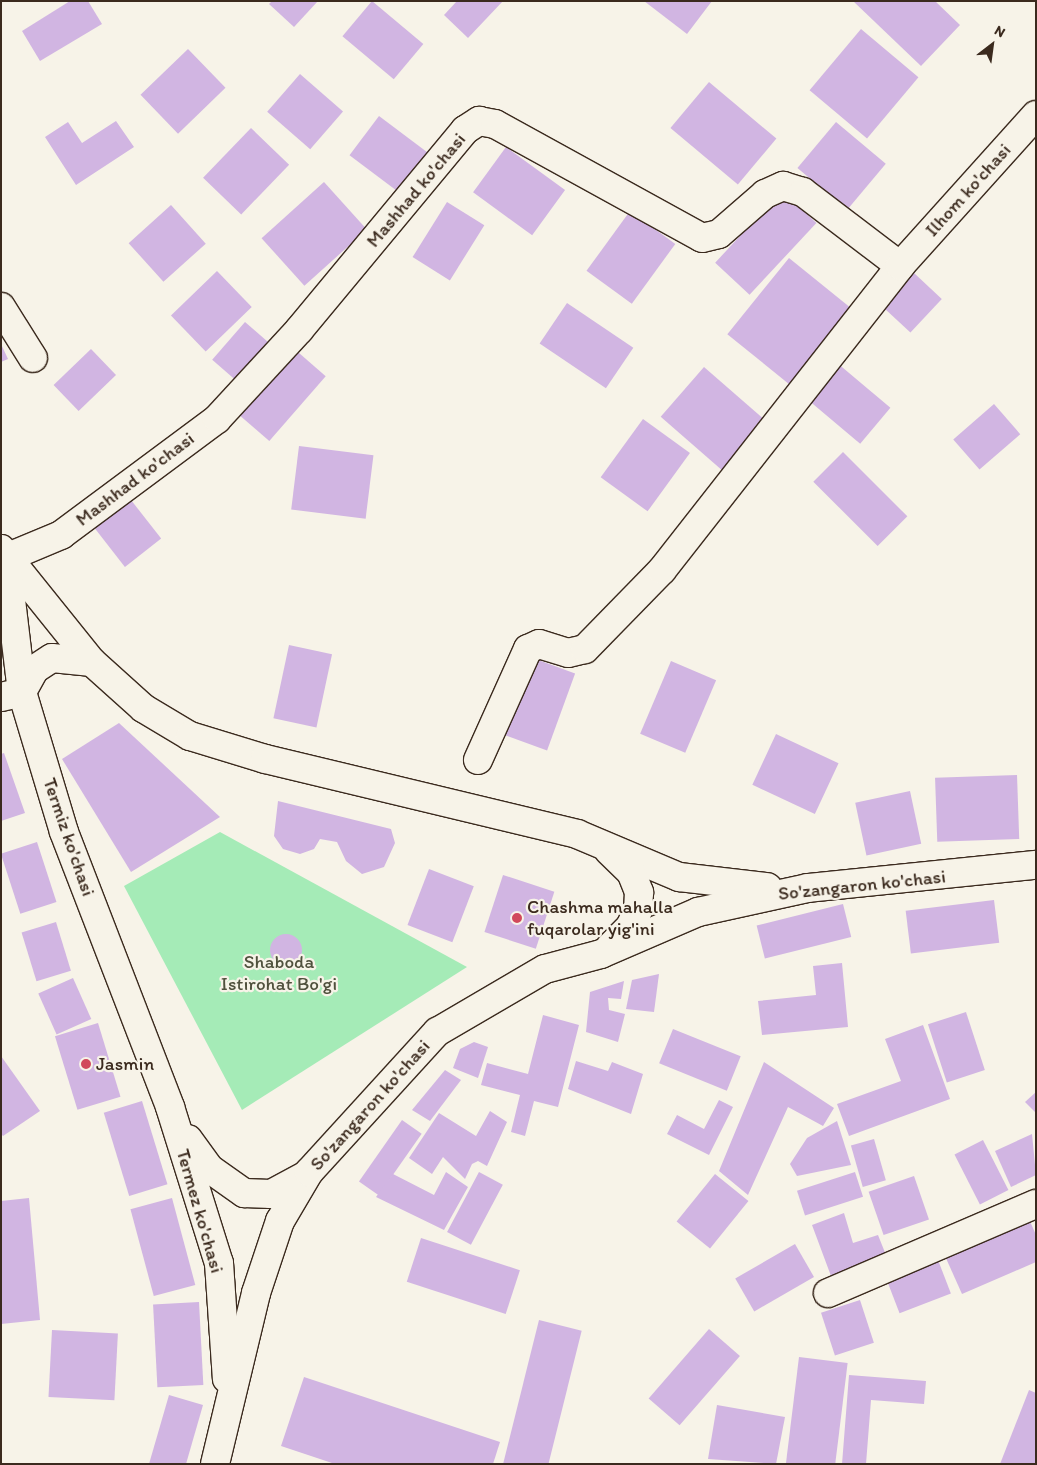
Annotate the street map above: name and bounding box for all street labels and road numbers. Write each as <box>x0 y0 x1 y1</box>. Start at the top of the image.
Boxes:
street label: Mashhad ko'chasi <box>362 128 470 252</box>
street label: Ilhom ko'chasi <box>921 139 1015 241</box>
street label: Mashhad ko'chasi <box>72 427 198 531</box>
street label: Termiz ko'chasi <box>38 775 100 899</box>
street label: So'zangaron ko'chasi <box>777 865 947 905</box>
street label: So'zangaron ko'chasi <box>305 1035 435 1175</box>
street label: Termez ko'chasi <box>172 1147 228 1275</box>

